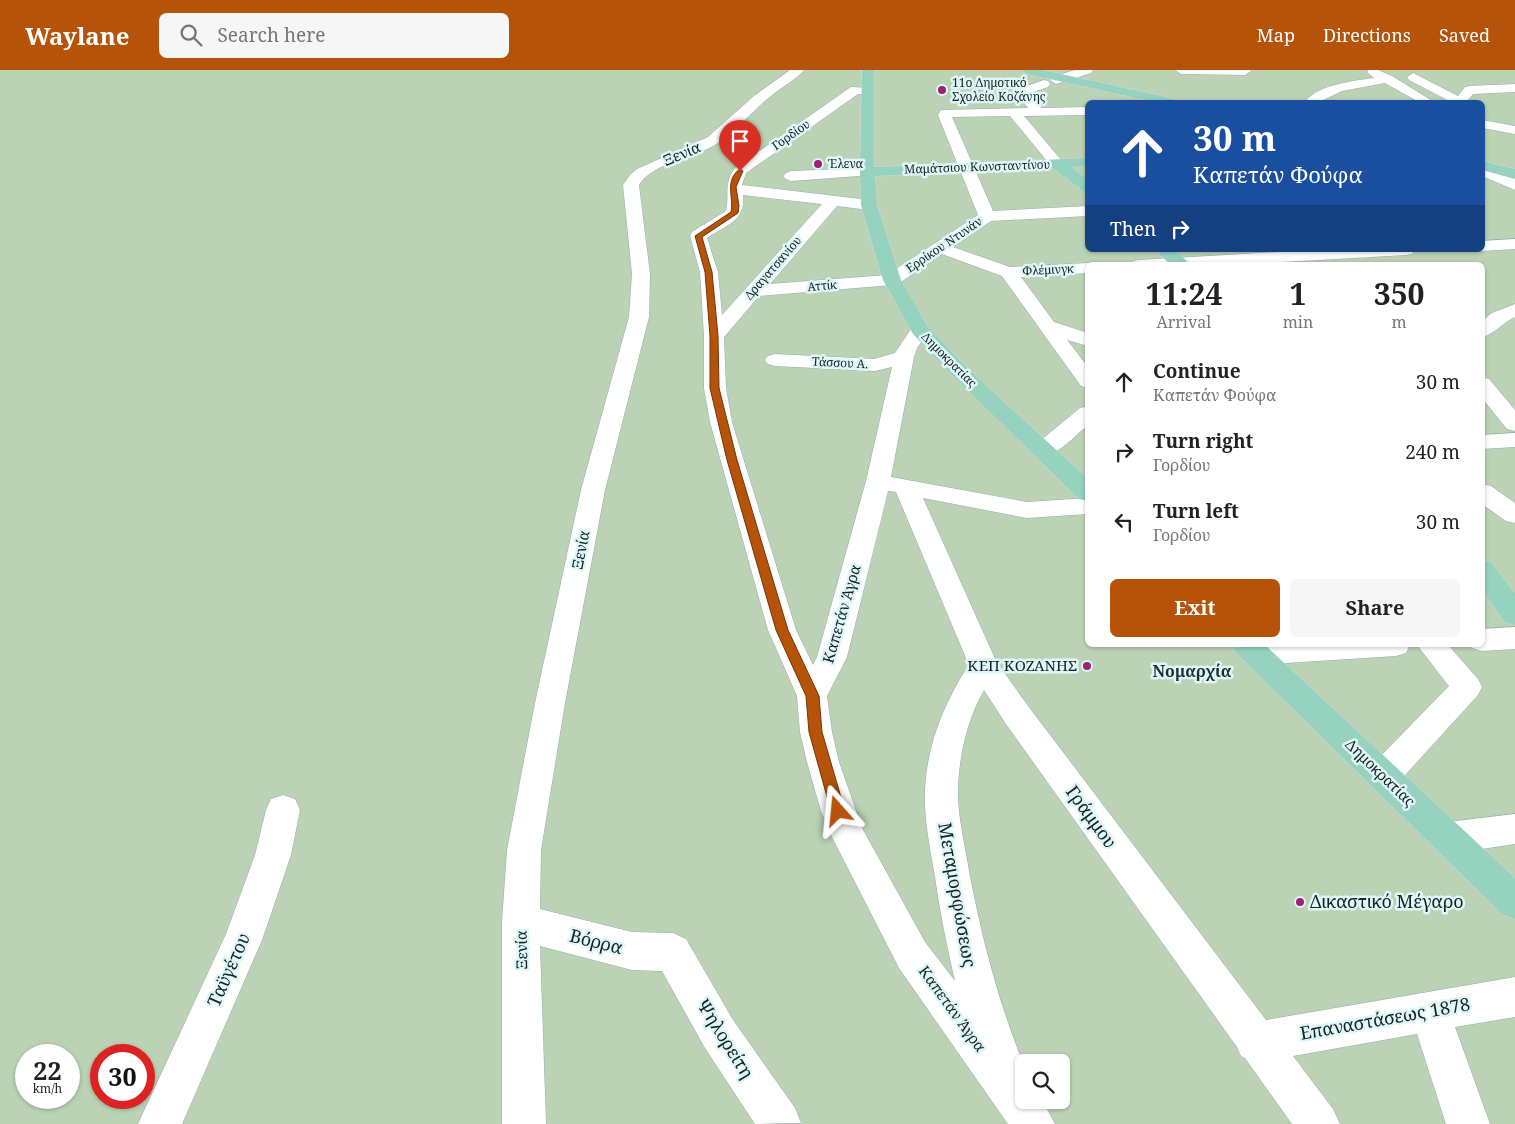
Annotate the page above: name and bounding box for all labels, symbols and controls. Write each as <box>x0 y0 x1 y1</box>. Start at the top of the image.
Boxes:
search box <box>159 13 509 58</box>
text: Waylane <box>25 19 129 52</box>
icon: search <box>177 21 205 49</box>
text: Search here <box>217 22 325 48</box>
text: Map <box>1257 23 1295 47</box>
text: Directions <box>1323 23 1411 47</box>
text: Saved <box>1439 23 1490 47</box>
place label: 11ο Δημοτικό Σχολείο Κοζάνης <box>952 74 1046 105</box>
marker: 11ο Δημοτικό Σχολείο Κοζάνης <box>936 84 948 96</box>
text: 30 m <box>1193 114 1276 161</box>
street label: Γορδίου <box>768 115 813 154</box>
pin <box>719 120 761 171</box>
icon: ahead <box>1110 120 1175 185</box>
icon: arrive <box>726 127 754 155</box>
street label: Ξενία <box>660 136 704 170</box>
place label: Έλενα <box>827 155 864 172</box>
street label: Μαμάτσιου Κωνσταντίνου <box>904 155 1050 178</box>
marker: Έλενα <box>812 158 824 170</box>
text: Καπετάν Φούφα <box>1193 159 1362 189</box>
street label: Ερρίκου Ντυνάν <box>902 213 985 276</box>
icon: right <box>1166 215 1194 243</box>
text: Then <box>1110 216 1156 242</box>
street label: Δραγατσανίου <box>740 232 805 303</box>
street label: Φλέμινγκ <box>1022 260 1075 279</box>
text: 11:24 <box>1145 273 1222 314</box>
text: 1 <box>1290 273 1306 314</box>
text: 350 <box>1374 273 1425 314</box>
street label: Αττίκ <box>807 276 838 295</box>
text: Arrival <box>1157 311 1211 333</box>
text: min <box>1283 311 1313 333</box>
text: m <box>1392 311 1407 333</box>
street label: Δημοκρατίας <box>918 328 981 391</box>
street label: Τάσσου Α. <box>811 353 869 372</box>
text: Continue <box>1153 358 1241 384</box>
icon: ahead <box>1110 368 1138 396</box>
text: 30 m <box>1416 369 1460 395</box>
text: Καπετάν Φούφα <box>1153 384 1276 406</box>
text: Turn right <box>1153 428 1253 454</box>
icon: right <box>1110 438 1138 466</box>
text: 240 m <box>1405 439 1460 465</box>
text: Γορδίου <box>1153 454 1210 476</box>
text: Turn left <box>1153 498 1239 524</box>
icon: left <box>1110 508 1138 536</box>
text: 30 m <box>1416 509 1460 535</box>
text: Γορδίου <box>1153 524 1210 546</box>
street label: Ξενία <box>567 528 594 571</box>
street label: Καπετάν Άγρα <box>817 562 865 665</box>
button: Exit <box>1110 579 1280 637</box>
button: Share <box>1290 579 1460 637</box>
place label: ΚΕΠ ΚΟΖΑΝΗΣ <box>967 655 1077 675</box>
marker: ΚΕΠ ΚΟΖΑΝΗΣ <box>1081 660 1093 672</box>
district label: Νομαρχία <box>1153 660 1232 682</box>
street label: Δημοκρατίας <box>1342 734 1420 811</box>
street label: Γράμμου <box>1061 780 1123 852</box>
position arrow <box>811 784 863 836</box>
street label: Μεταμορφώσεως <box>933 821 983 969</box>
place label: Δικαστικό Μέγαρο <box>1310 889 1464 913</box>
marker: Δικαστικό Μέγαρο <box>1294 896 1306 908</box>
street label: Βόρρα <box>567 923 626 959</box>
street label: Ταϋγέτου <box>201 929 255 1010</box>
street label: Ξενία <box>511 930 531 970</box>
street label: Καπετάν Άγρα <box>915 961 991 1056</box>
street label: Επαναστάσεως 1878 <box>1298 991 1472 1045</box>
street label: Ψηλορείτη <box>692 994 760 1083</box>
speed limit sign: 30 <box>90 1044 155 1109</box>
text: 22 <box>33 1053 62 1087</box>
map controls <box>1015 1054 1070 1109</box>
button: search <box>1015 1054 1070 1109</box>
text: km/h <box>33 1080 62 1097</box>

